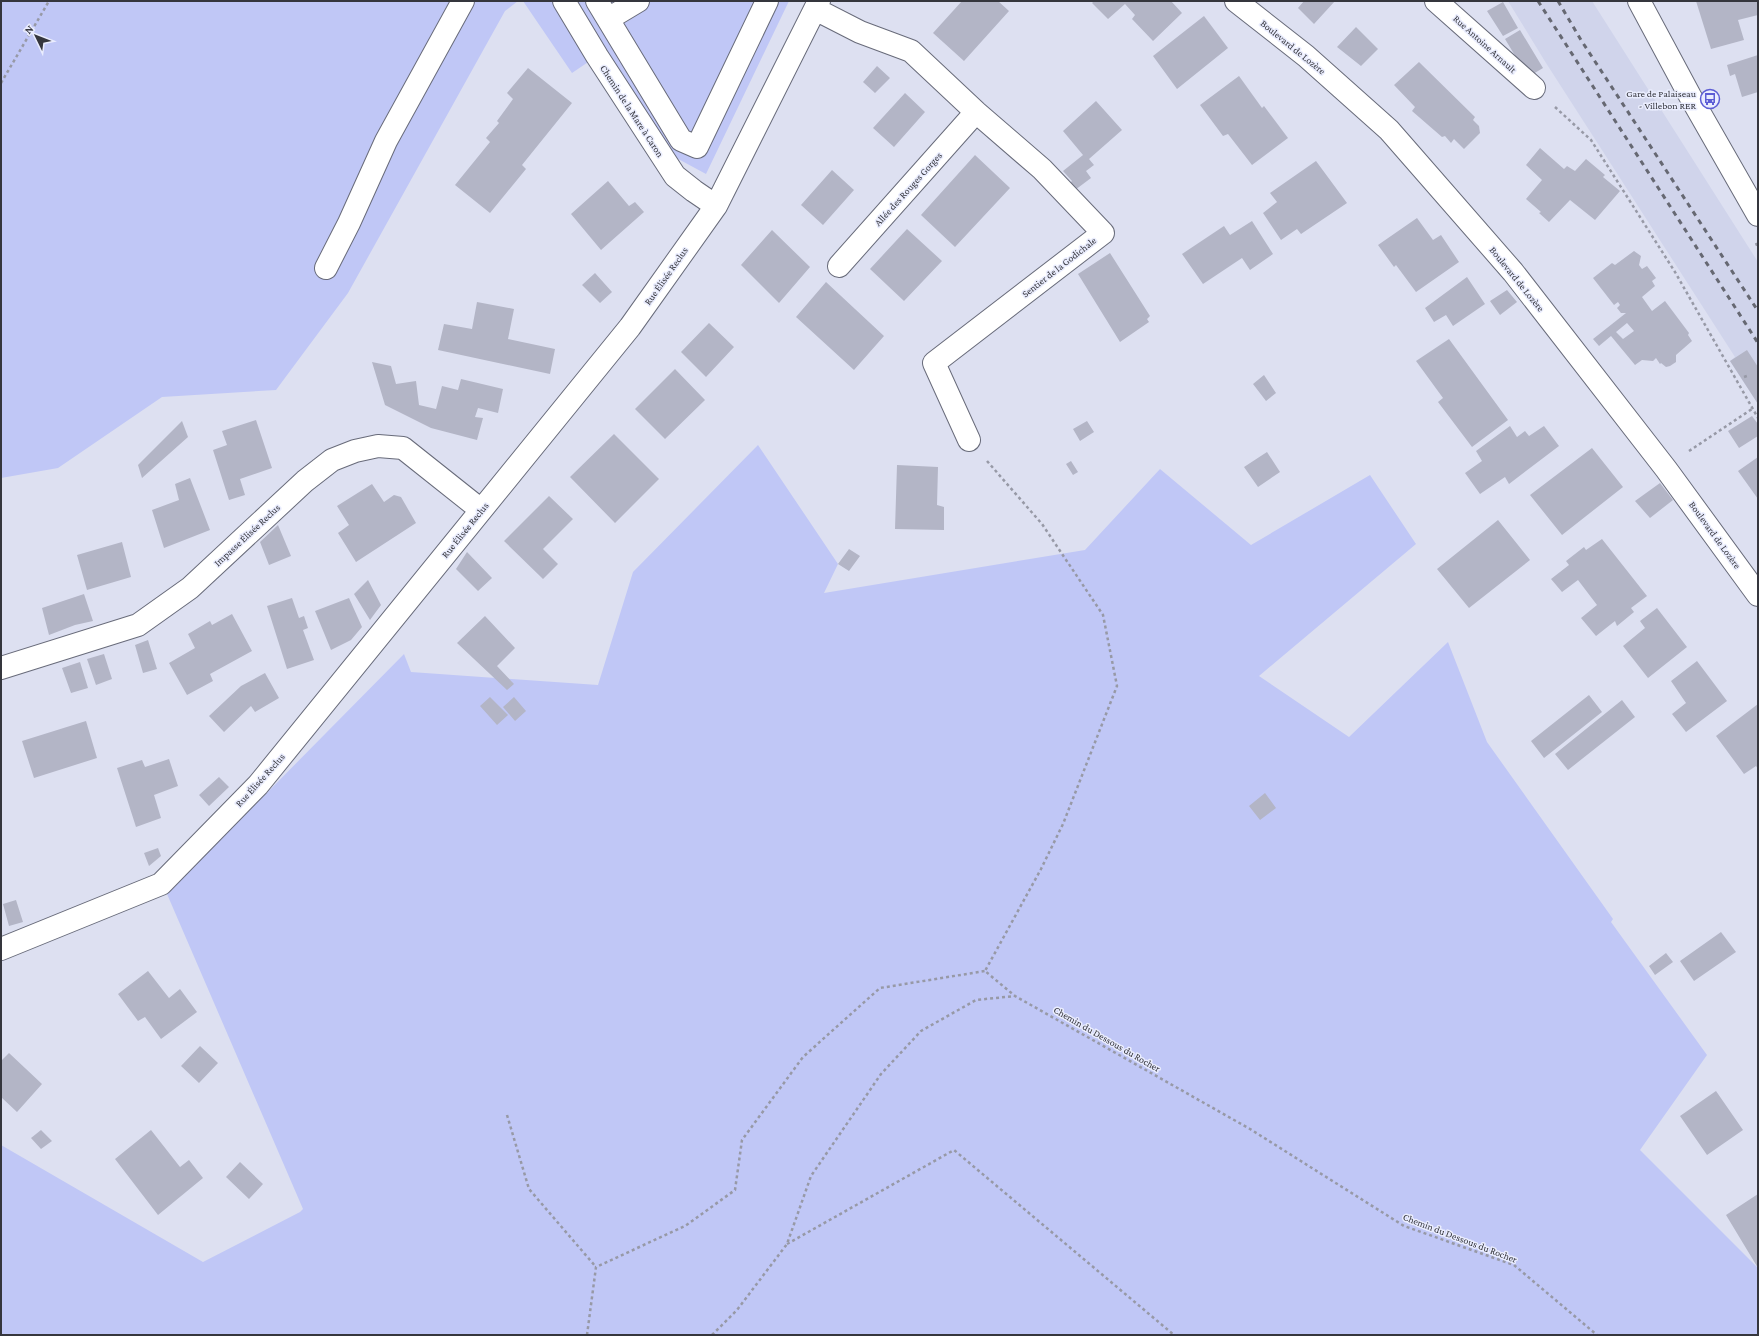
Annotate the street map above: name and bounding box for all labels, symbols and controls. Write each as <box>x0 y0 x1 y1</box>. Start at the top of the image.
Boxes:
street label: Rue Antoine Arnault <box>1451 13 1519 76</box>
north arrow <box>16 16 56 56</box>
street label: Boulevard de Lozère <box>1258 17 1328 77</box>
text: N <box>22 22 36 36</box>
street label: Chemin de la Mare à Caron <box>598 63 666 160</box>
place label: Gare de Palaiseau - Villebon RER <box>1626 88 1697 111</box>
bus stop icon: Gare de Palaiseau - Villebon RER <box>1699 88 1721 110</box>
street label: Allée des Rouges Gorges <box>872 150 944 228</box>
street label: Sentier de la Godichale <box>1020 234 1099 299</box>
street label: Boulevard de Lozère <box>1487 244 1547 314</box>
street label: Rue Élisée Reclus <box>642 245 690 307</box>
street label: Boulevard de Lozère <box>1687 499 1743 571</box>
street label: Rue Élisée Reclus <box>439 500 491 560</box>
street label: Impasse Élisée Reclus <box>212 502 282 568</box>
street label: Rue Élisée Reclus <box>233 751 287 809</box>
street label: Chemin du Dessous du Rocher <box>1052 1004 1163 1074</box>
street label: Chemin du Dessous du Rocher <box>1401 1211 1519 1265</box>

